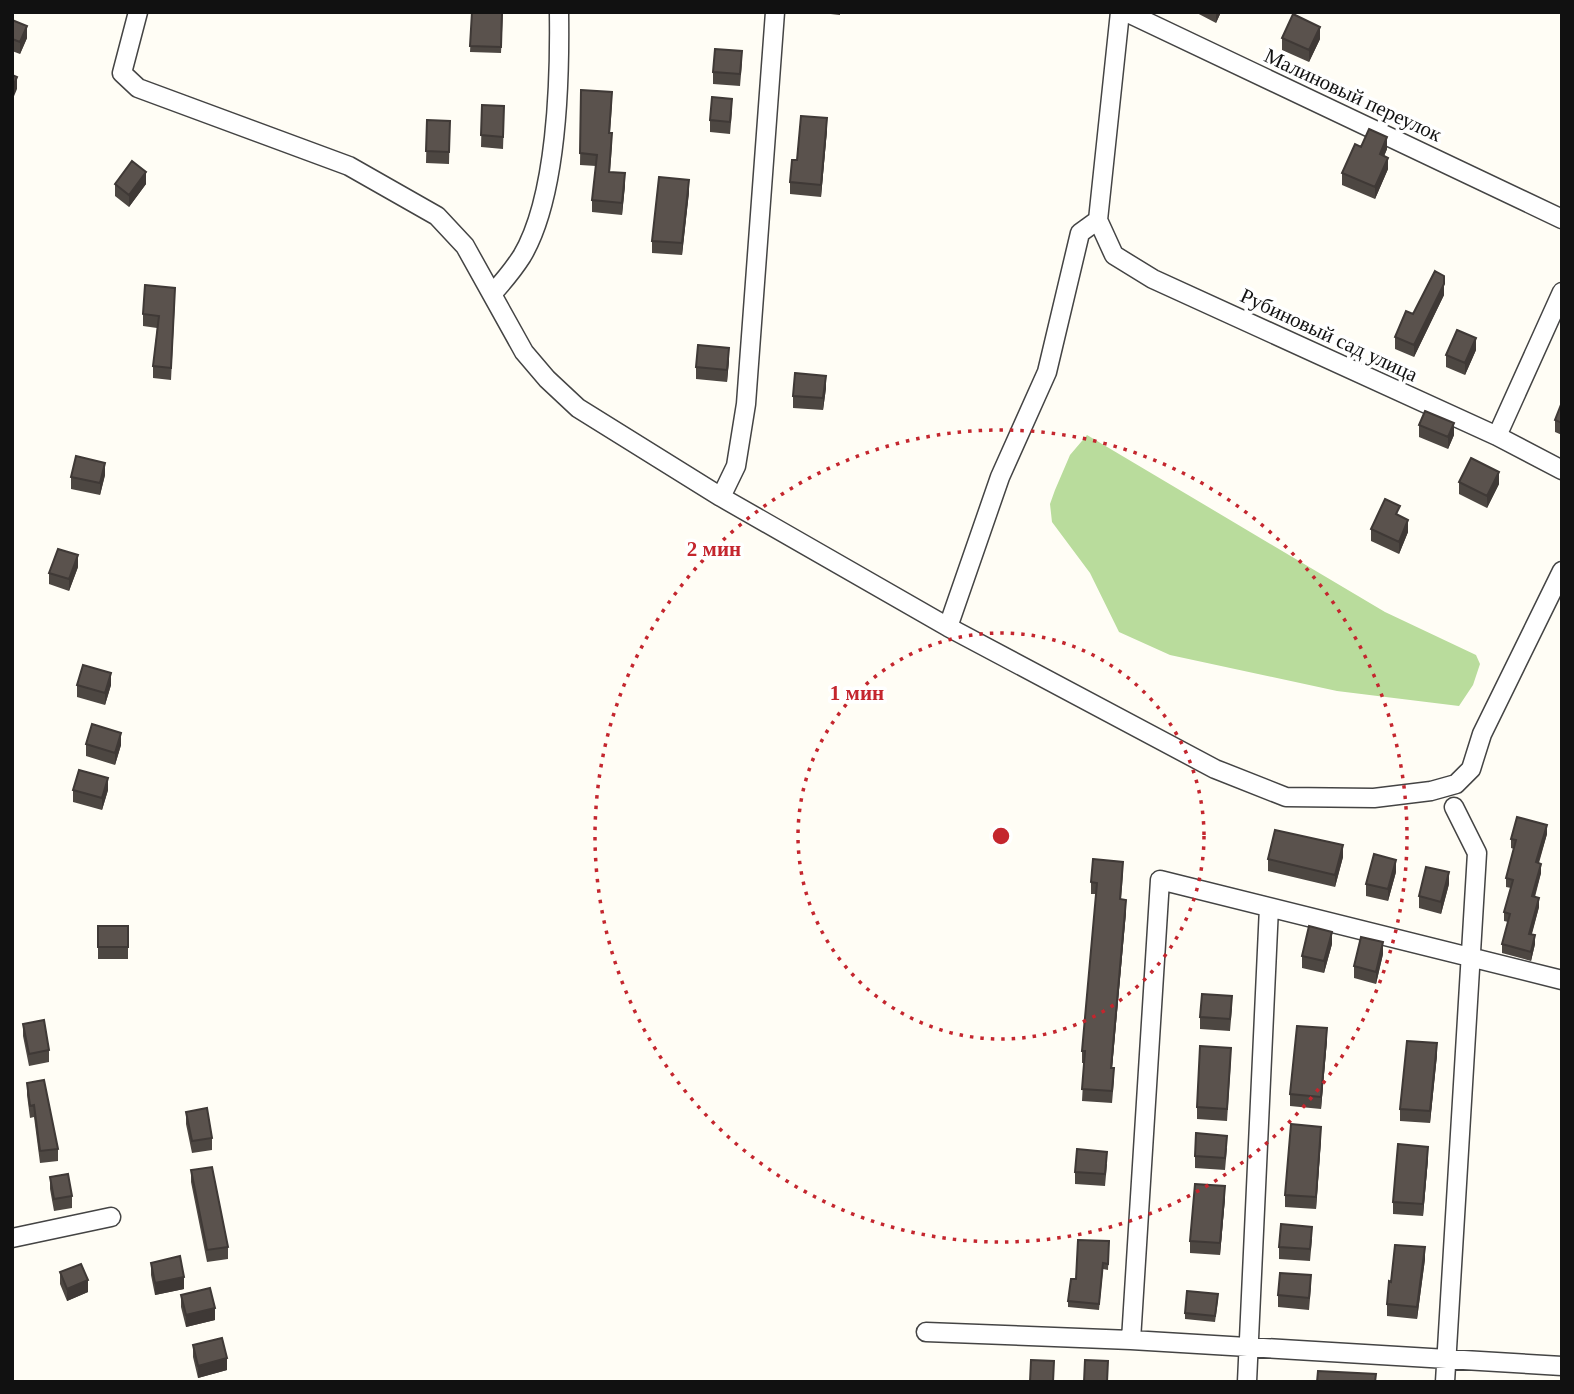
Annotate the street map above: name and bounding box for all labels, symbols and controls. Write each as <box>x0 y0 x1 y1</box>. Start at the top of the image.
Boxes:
street label: Малиновый переулок <box>1261 43 1446 147</box>
street label: Рубиновый сад улица <box>1237 283 1422 387</box>
text: 2 мин <box>687 537 741 561</box>
text: 1 мин <box>830 681 884 705</box>
centre of rings <box>989 824 1013 848</box>

